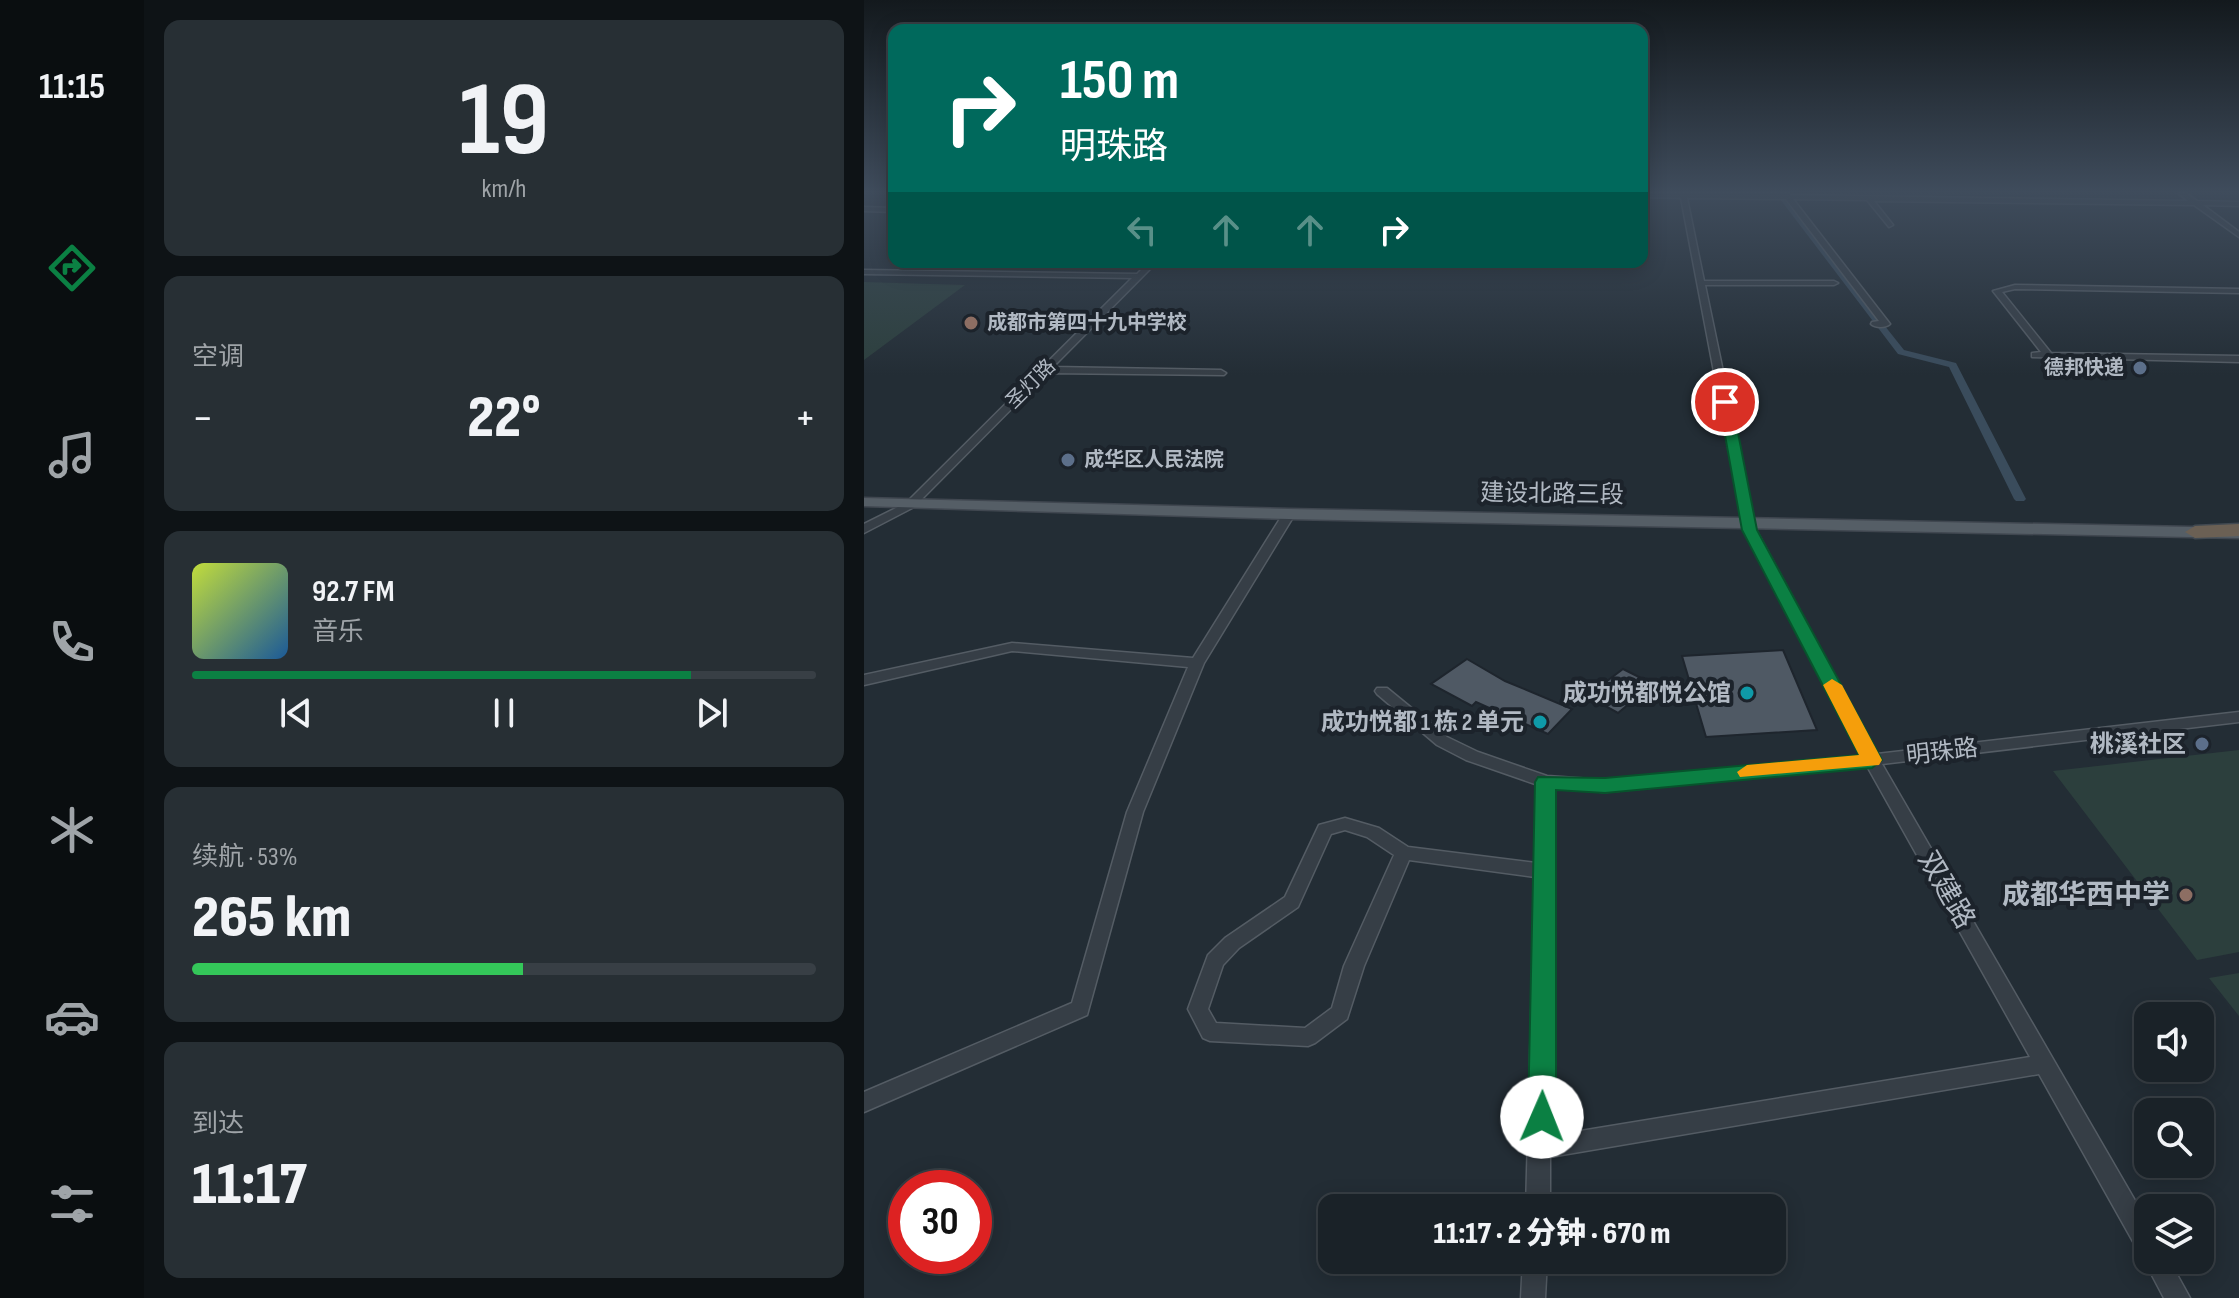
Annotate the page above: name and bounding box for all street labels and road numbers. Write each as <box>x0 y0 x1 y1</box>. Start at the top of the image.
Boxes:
street label: 圣灯路 <box>1001 354 1061 414</box>
street label: 建设北路三段 <box>1480 478 1624 510</box>
street label: 明珠路 <box>1905 733 1979 771</box>
street label: 双建路 <box>1911 845 1981 935</box>

